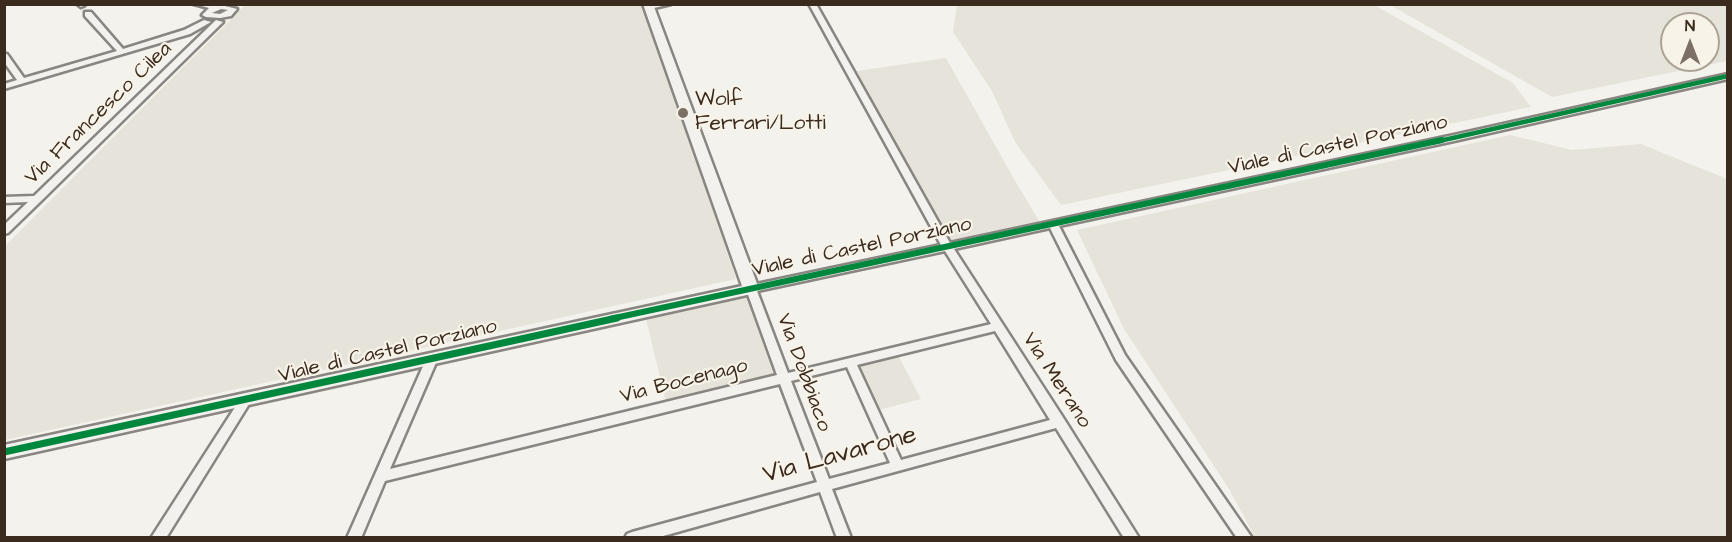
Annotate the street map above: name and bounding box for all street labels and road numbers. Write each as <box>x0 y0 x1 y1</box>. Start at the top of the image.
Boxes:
street label: Via Francesco Cilea <box>20 37 178 191</box>
street label: Viale di Castel Porziano <box>1226 110 1450 182</box>
street label: Viale di Castel Porziano <box>750 212 974 284</box>
street label: Via Dobbiaco <box>770 311 836 435</box>
street label: Viale di Castel Porziano <box>276 315 500 389</box>
street label: Via Merano <box>1016 329 1096 433</box>
street label: Via Bocenago <box>618 354 750 410</box>
street label: Via Lavarone <box>760 421 920 491</box>

